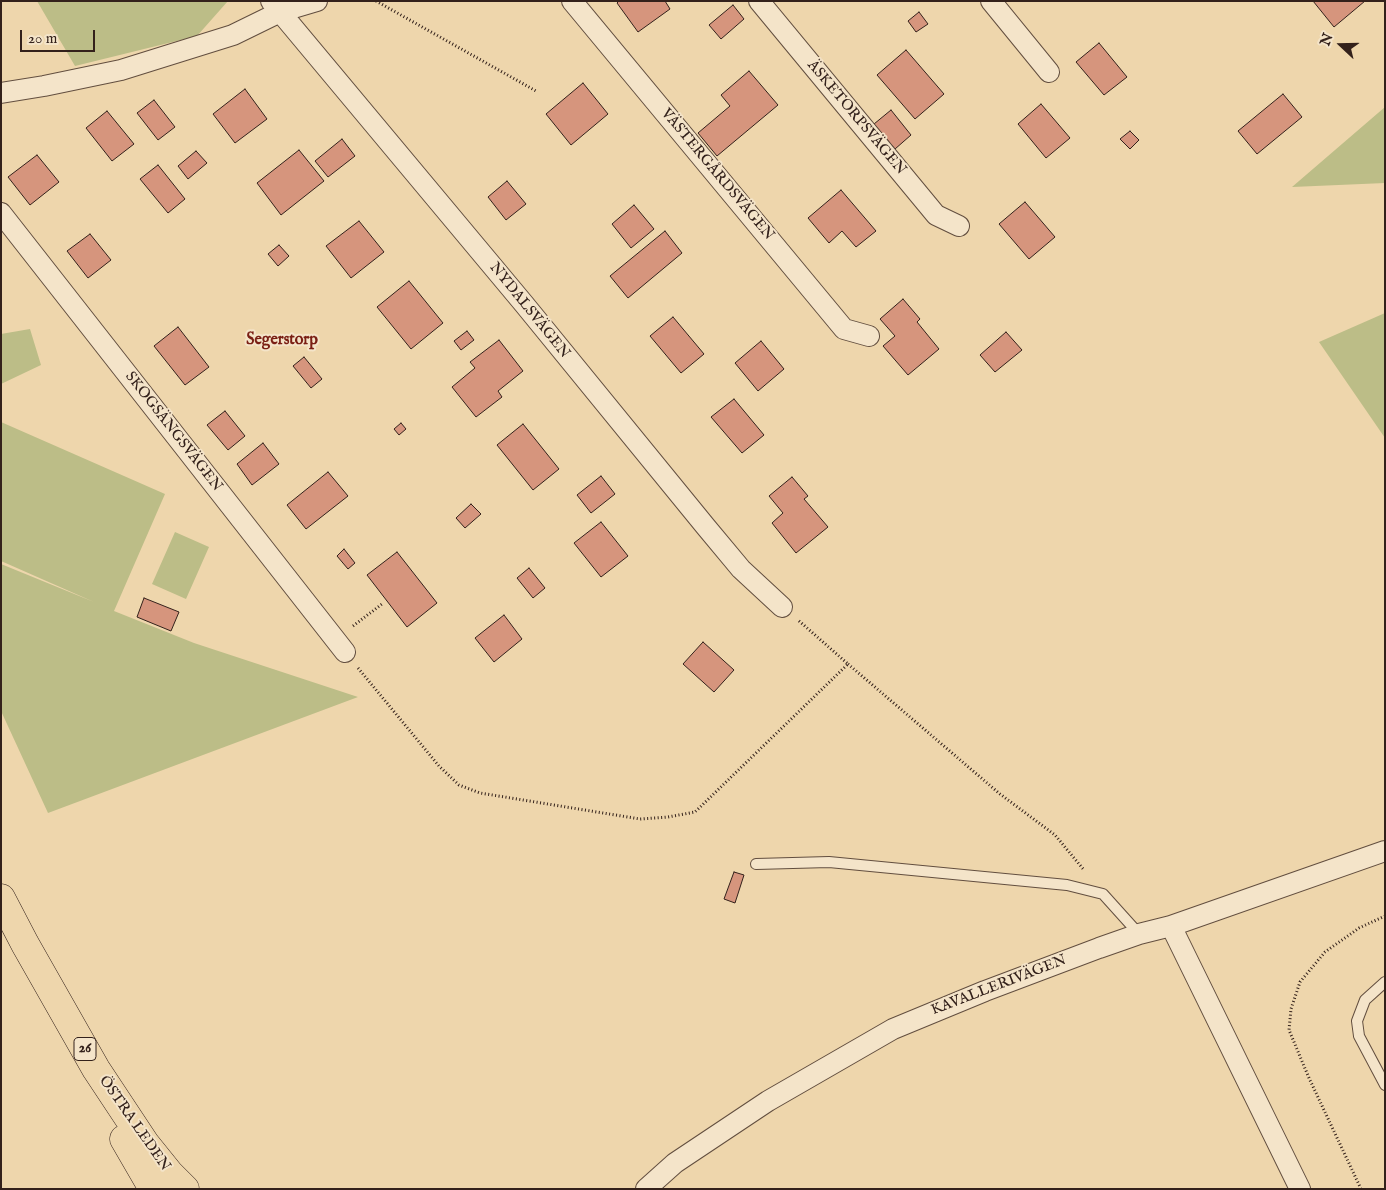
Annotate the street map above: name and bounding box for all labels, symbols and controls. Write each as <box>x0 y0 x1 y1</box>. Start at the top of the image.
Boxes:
scale bar <box>22 20 98 52</box>
north arrow <box>1316 20 1366 70</box>
text: 20 m <box>28 29 57 48</box>
text: N <box>1316 31 1338 49</box>
street label: ÄSKETORPSVÄGEN <box>803 57 909 179</box>
street label: VÄSTERGÅRDSVÄGEN <box>657 105 777 245</box>
street label: NYDALSVÄGEN <box>485 259 573 363</box>
district label: Segerstorp <box>246 331 318 351</box>
street label: SKOGSÄNGSVÄGEN <box>121 368 225 496</box>
street label: KAVALLERIVÄGEN <box>929 952 1069 1020</box>
road number: 26 <box>74 1038 96 1060</box>
street label: ÖSTRA LEDEN <box>94 1073 174 1175</box>

